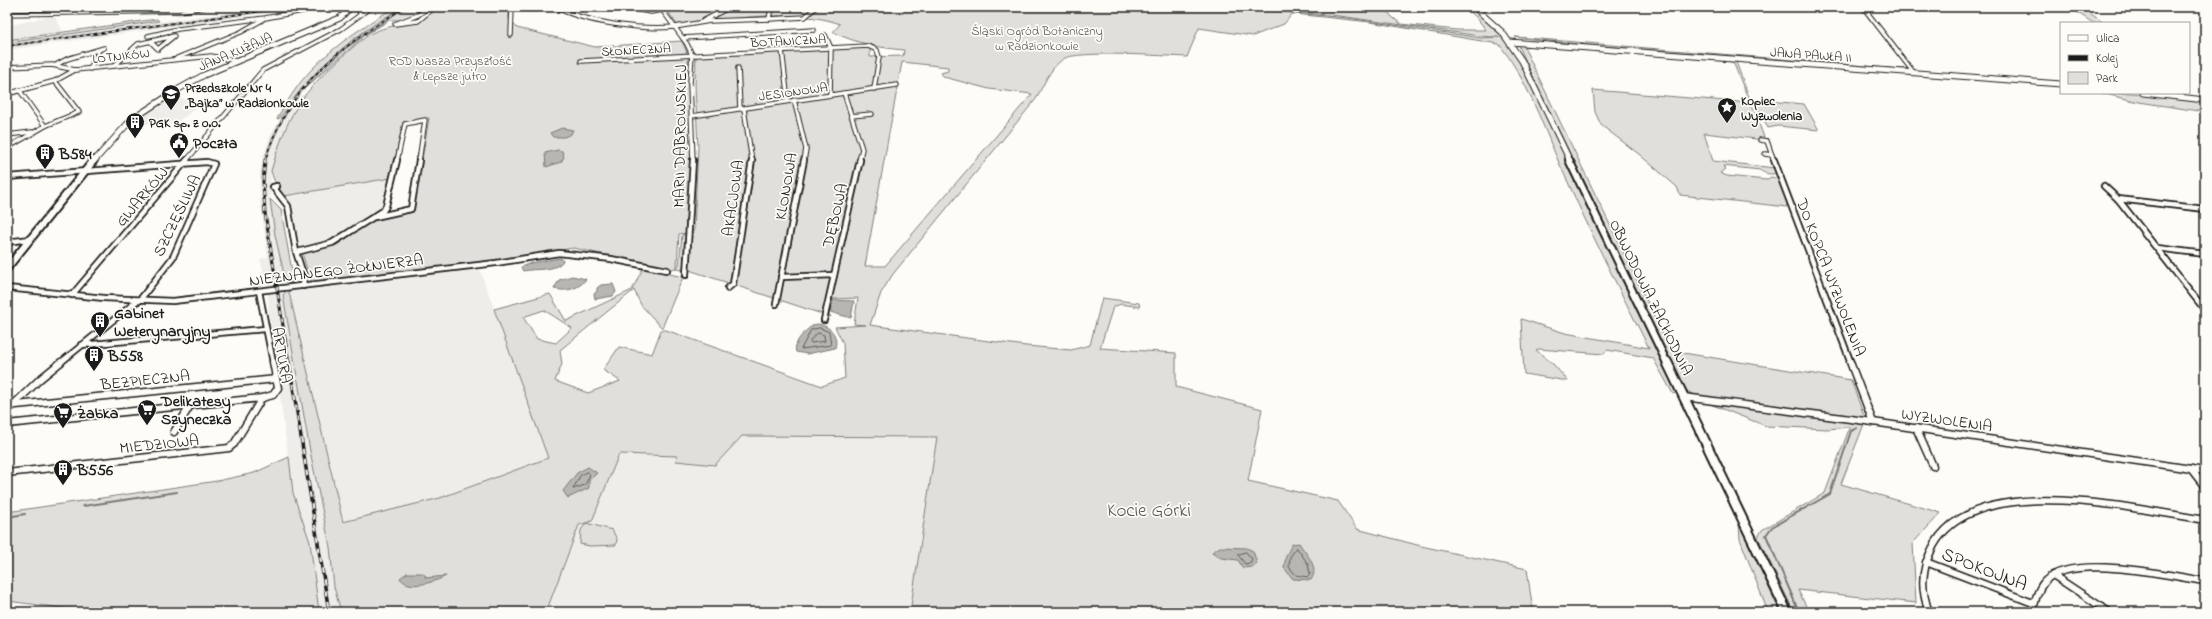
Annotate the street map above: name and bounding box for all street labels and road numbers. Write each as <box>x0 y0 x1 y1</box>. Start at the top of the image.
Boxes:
street label: JANA KUŻAJA <box>196 28 275 76</box>
street label: BOTANICZNA <box>749 30 826 53</box>
street label: SŁONECZNA <box>601 39 671 62</box>
street label: JANA PAWŁA II <box>1770 43 1852 68</box>
street label: LOTNIKÓW <box>92 44 151 69</box>
street label: MARII DĄBROWSKIEJ <box>668 64 694 208</box>
street label: JESIONOWA <box>757 78 829 107</box>
street label: KLONOWA <box>769 151 805 222</box>
street label: AKACJOWA <box>717 158 751 238</box>
street label: GWARKÓW <box>110 162 175 233</box>
street label: SZCZĘŚLIWA <box>148 171 208 261</box>
street label: DĘBOWA <box>817 181 855 251</box>
street label: DO KOPCA WYZWOLENIA <box>1789 194 1871 360</box>
street label: OBWODOWA ZACHODNIA <box>1602 216 1698 380</box>
street label: NIEZNANEGO ŻOŁNIERZA <box>248 248 425 294</box>
street label: ARTURA <box>264 325 298 385</box>
street label: BEZPIECZNA <box>98 364 191 398</box>
street label: WYZWOLENIA <box>1900 403 1994 439</box>
street label: MIEDZIOWA <box>118 429 200 461</box>
street label: SPOKOJNA <box>1937 542 2031 599</box>

